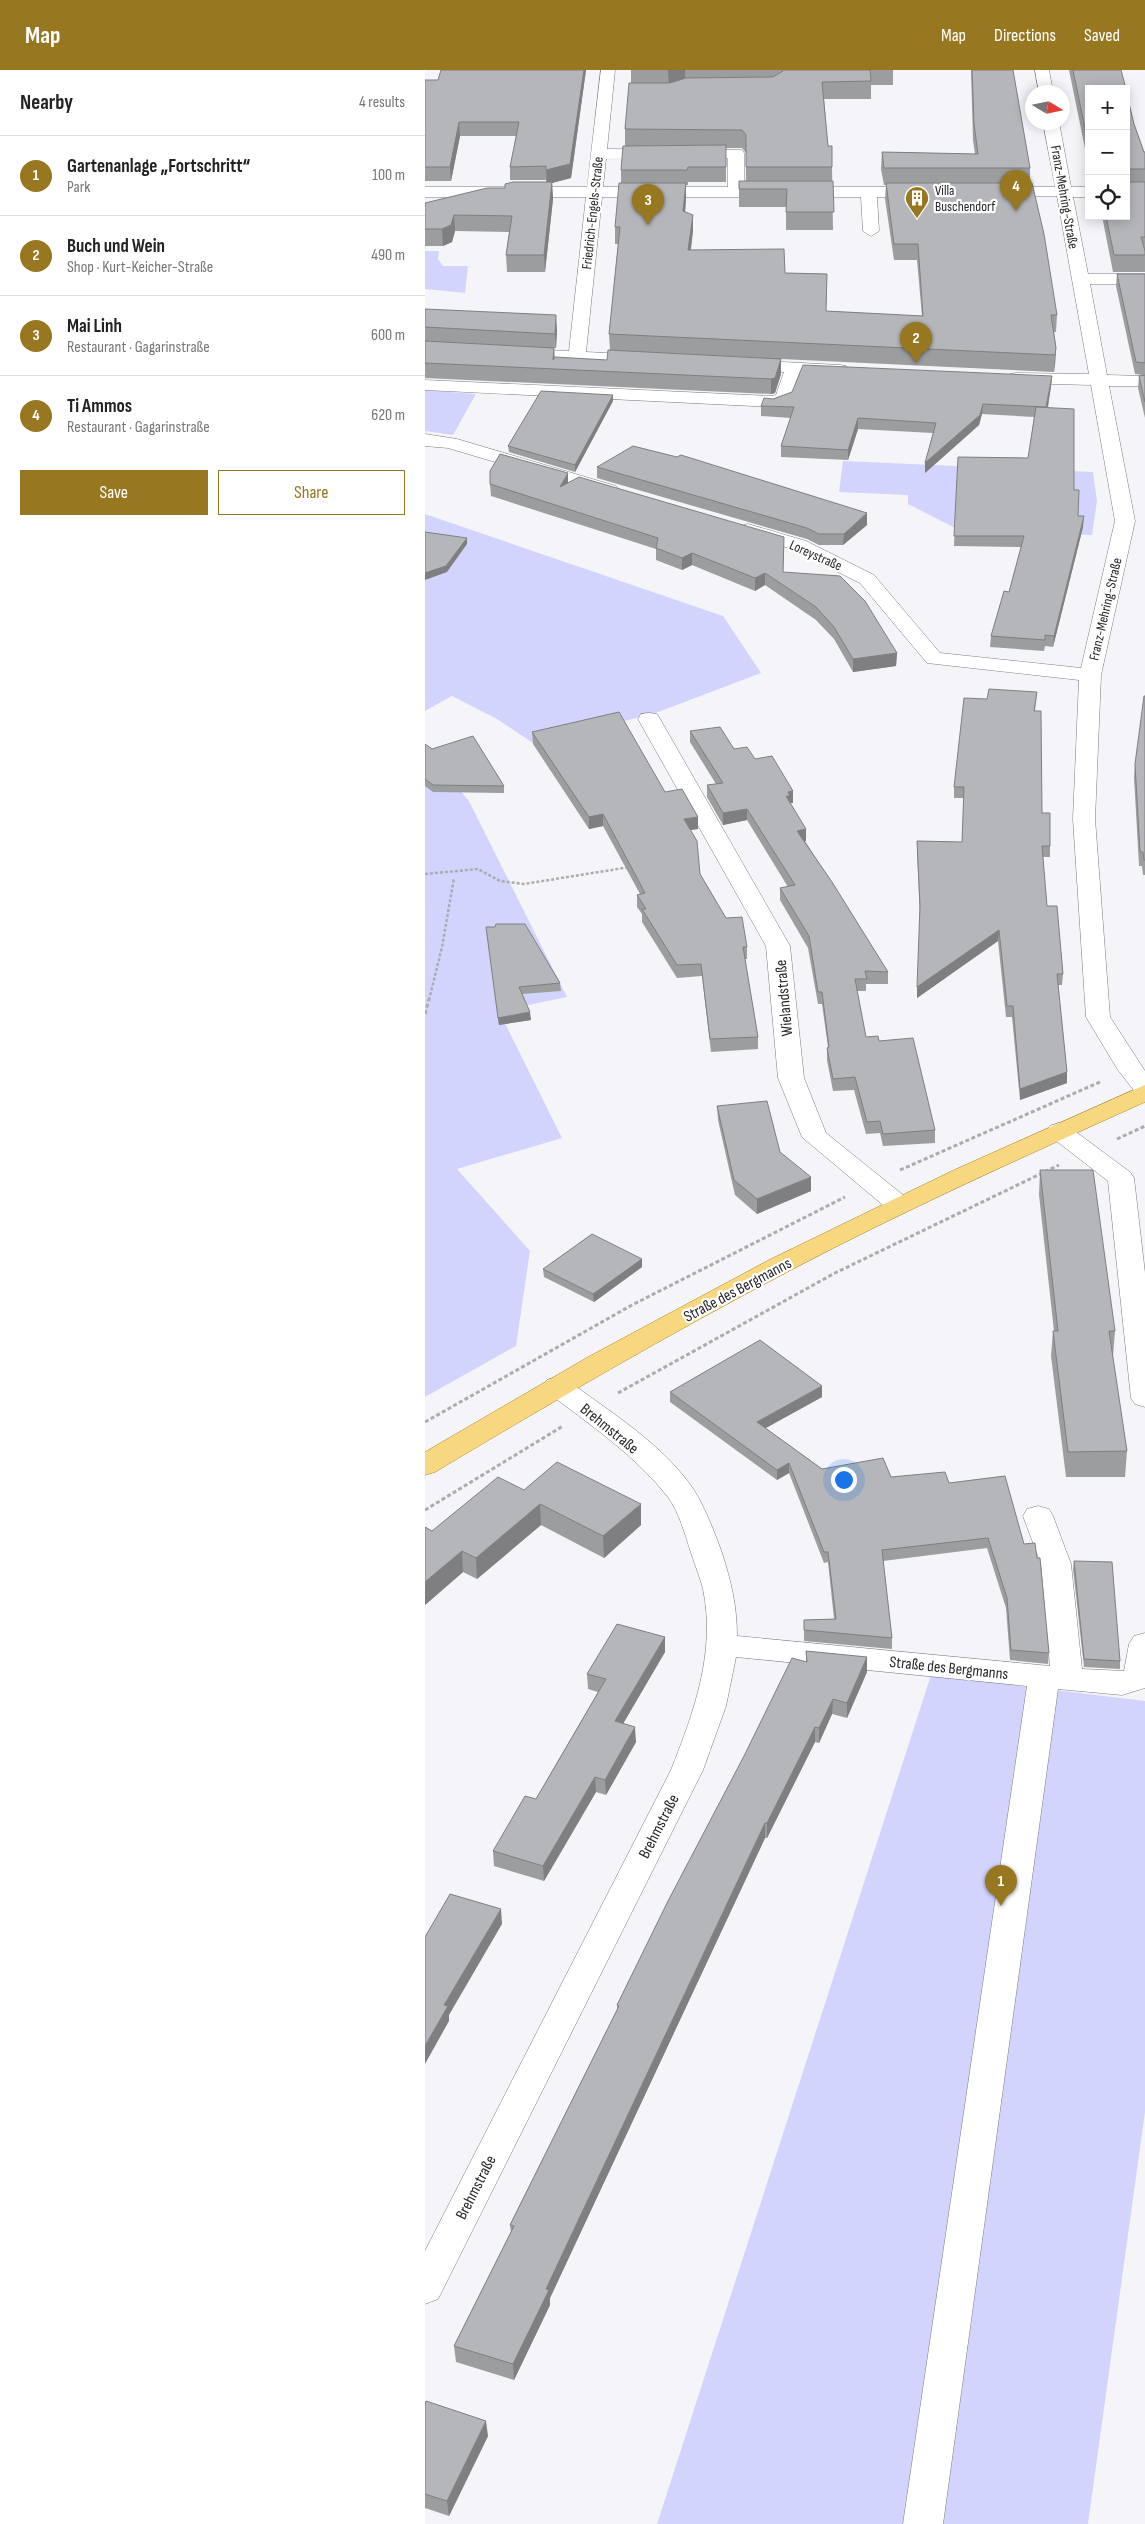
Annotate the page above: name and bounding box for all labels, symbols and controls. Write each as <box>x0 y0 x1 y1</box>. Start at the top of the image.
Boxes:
text: Map <box>25 21 60 50</box>
text: Map <box>941 25 966 46</box>
text: Directions <box>994 25 1056 46</box>
text: Saved <box>1084 25 1120 46</box>
north arrow <box>1025 85 1070 130</box>
map controls <box>1085 85 1130 220</box>
button: + <box>1085 85 1130 130</box>
text: Nearby <box>20 90 73 115</box>
text: 4 results <box>359 93 405 112</box>
button: − <box>1085 130 1130 175</box>
street label: Franz-Mehring-Straße <box>1047 144 1082 250</box>
text: Gartenanlage „Fortschritt“ <box>67 155 250 178</box>
street label: Friedrich-Engels-Straße <box>578 156 607 270</box>
text: 1 <box>33 166 39 185</box>
text: 100 m <box>372 166 405 185</box>
pin: 4 <box>1000 170 1032 211</box>
button: locate <box>1085 175 1130 220</box>
text: Park <box>67 178 90 197</box>
place label: Villa Buschendorf <box>935 182 996 215</box>
pin: 3 <box>632 184 664 225</box>
building icon: Villa Buschendorf <box>904 185 930 219</box>
text: Buch und Wein <box>67 235 165 258</box>
text: 2 <box>32 246 40 265</box>
text: 490 m <box>371 246 405 265</box>
text: Shop · Kurt-Keicher-Straße <box>67 258 213 277</box>
text: Mai Linh <box>67 315 122 338</box>
pin: 2 <box>900 322 932 363</box>
text: 3 <box>32 326 40 345</box>
text: 600 m <box>371 326 405 345</box>
text: Restaurant · Gagarinstraße <box>67 338 210 357</box>
text: Ti Ammos <box>67 395 132 418</box>
text: 4 <box>32 406 40 425</box>
text: 620 m <box>371 406 405 425</box>
text: Restaurant · Gagarinstraße <box>67 418 210 437</box>
button: Save <box>20 470 208 515</box>
button: Share <box>218 470 405 515</box>
street label: Loreystraße <box>787 536 845 575</box>
street label: Franz-Mehring-Straße <box>1085 556 1126 662</box>
street label: Wielandstraße <box>772 959 797 1037</box>
street label: Straße des Bergmanns <box>681 1254 795 1327</box>
street label: Brehmstraße <box>576 1400 642 1458</box>
your location <box>831 1467 857 1493</box>
street label: Straße des Bergmanns <box>889 1653 1009 1684</box>
street label: Brehmstraße <box>635 1792 684 1862</box>
pin: 1 <box>985 1865 1017 1906</box>
street label: Brehmstraße <box>452 2153 501 2223</box>

